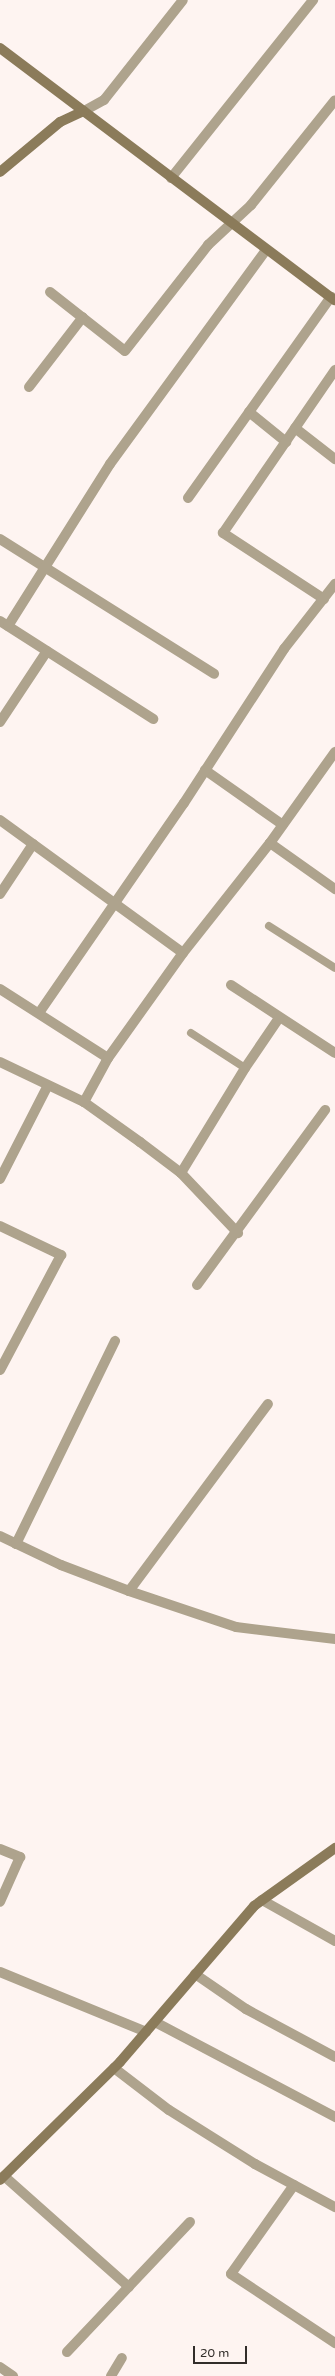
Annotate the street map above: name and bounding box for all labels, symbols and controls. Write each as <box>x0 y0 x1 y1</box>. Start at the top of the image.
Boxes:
scale bar <box>195 2338 249 2364</box>
text: 20 m <box>200 2346 229 2360</box>

